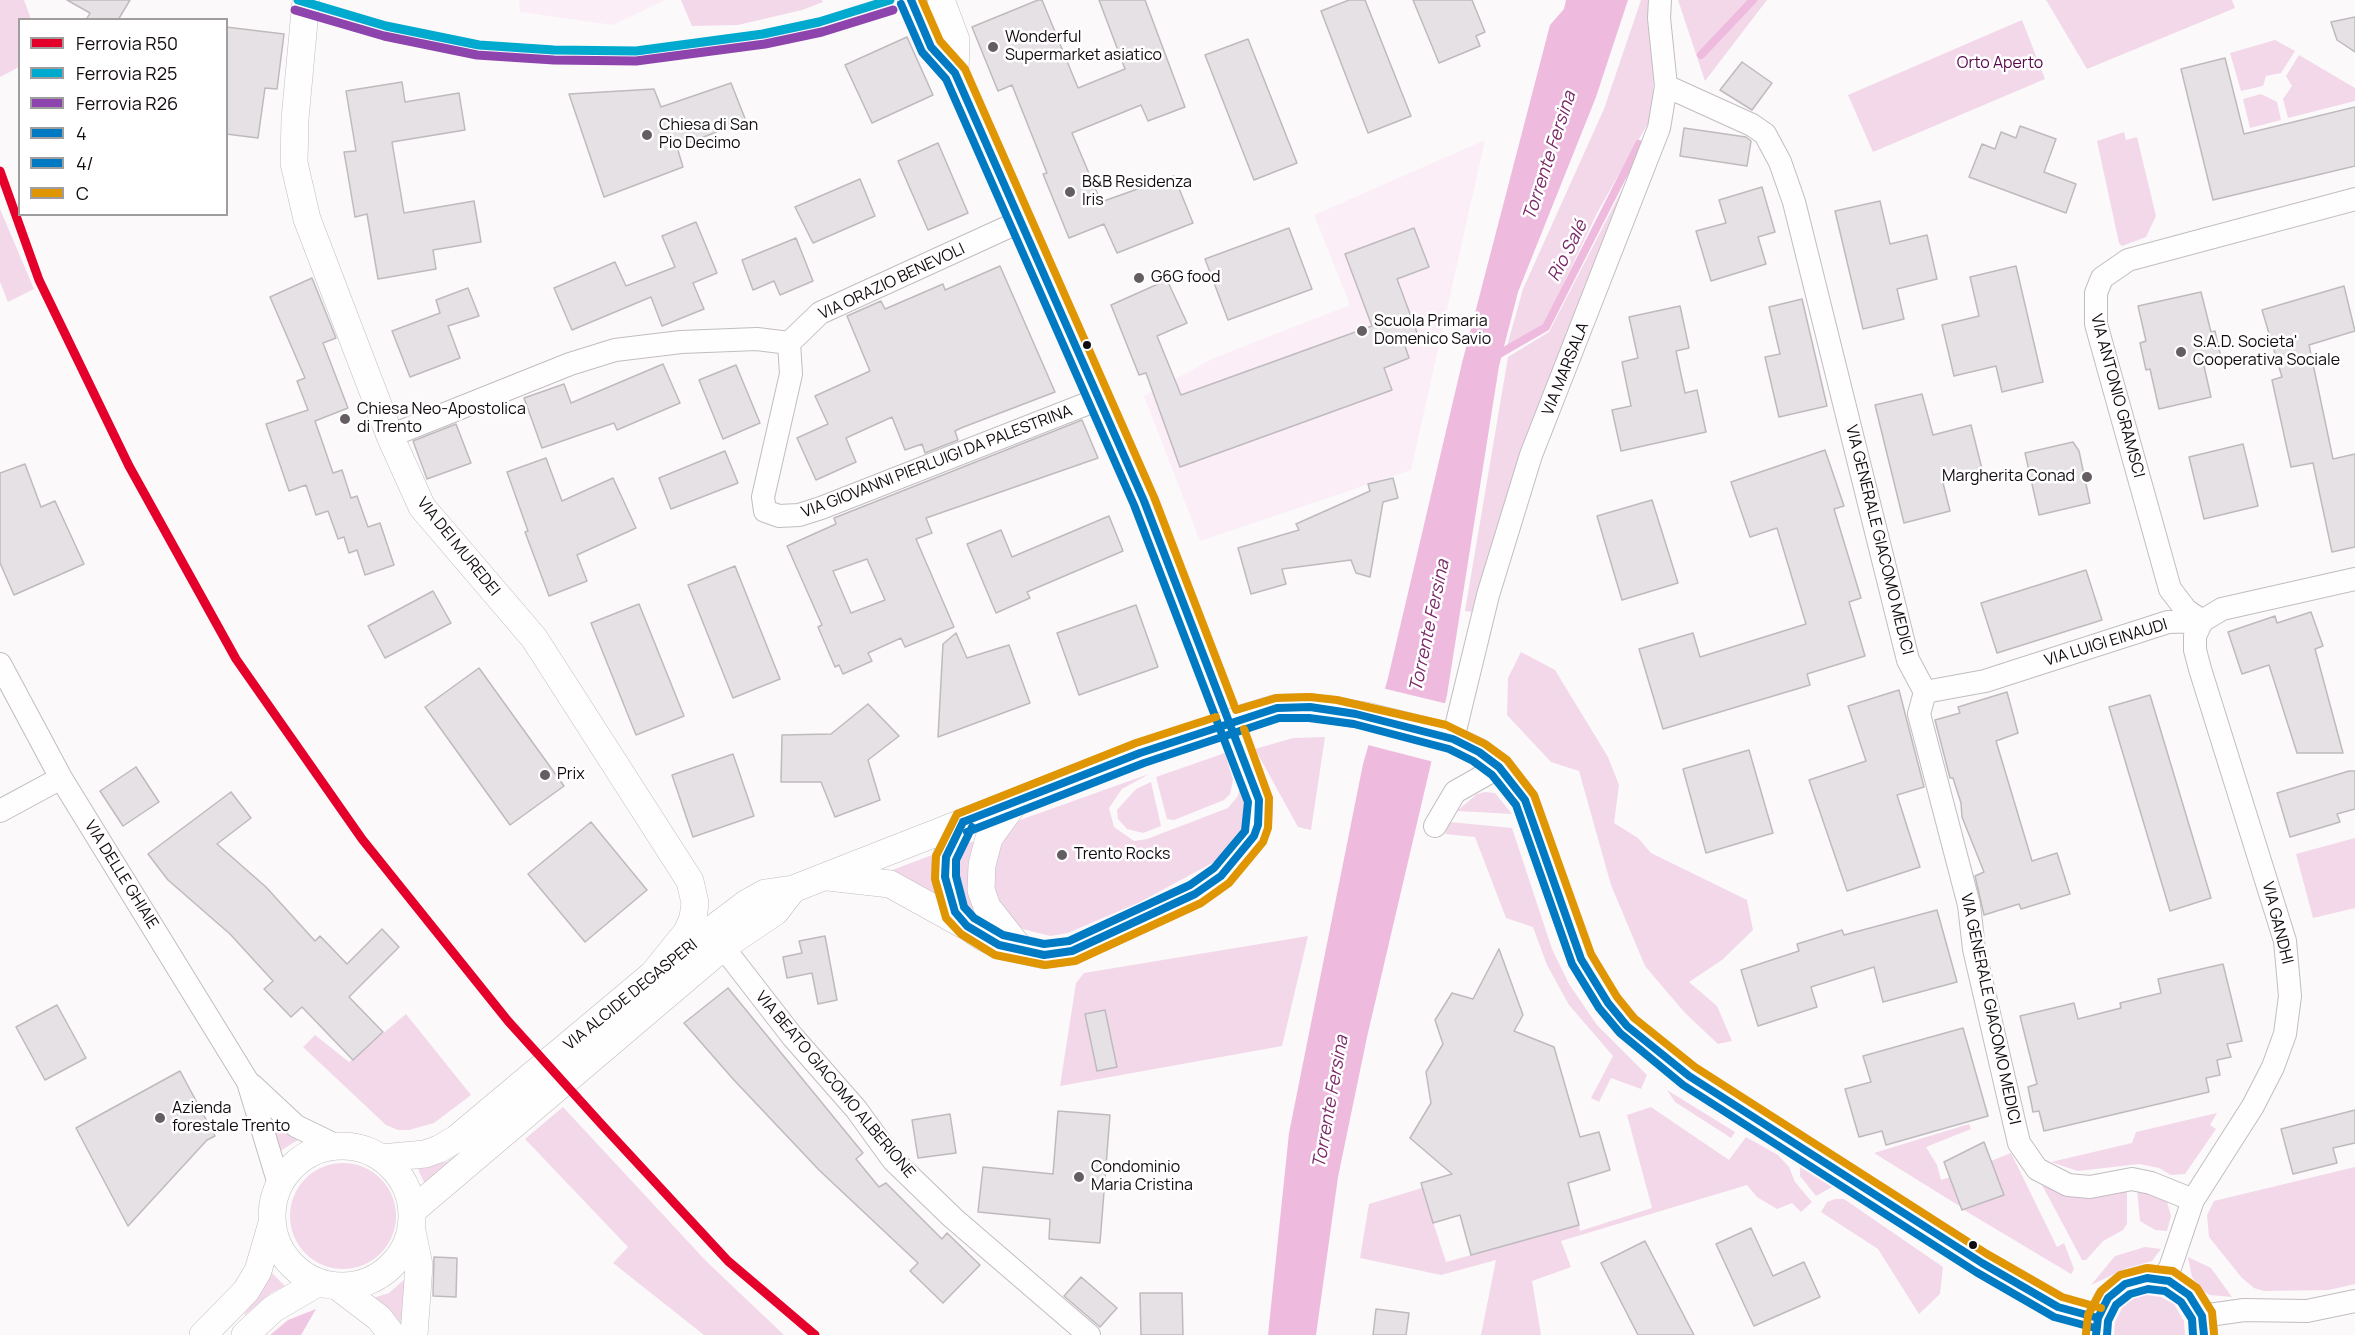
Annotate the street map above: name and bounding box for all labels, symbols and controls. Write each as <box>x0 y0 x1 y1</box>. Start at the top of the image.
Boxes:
legend <box>18 18 228 216</box>
place label: Wonderful Supermarket asiatico <box>1005 28 1162 66</box>
text: Ferrovia R50 <box>76 31 178 55</box>
marker: Wonderful Supermarket asiatico <box>986 40 1000 54</box>
park label: Orto Aperto <box>1957 54 2043 74</box>
text: Ferrovia R25 <box>76 61 177 85</box>
water label: Torrente Fersina <box>1519 89 1581 223</box>
text: Ferrovia R26 <box>76 91 178 115</box>
place label: Chiesa di San Pio Decimo <box>659 116 758 154</box>
text: 4 <box>76 121 87 145</box>
marker: Chiesa di San Pio Decimo <box>640 128 654 142</box>
text: 4/ <box>76 151 94 175</box>
place label: B&B Residenza Iris <box>1082 173 1192 211</box>
text: C <box>76 181 89 205</box>
marker: B&B Residenza Iris <box>1063 185 1077 199</box>
water label: Rio Salé <box>1543 217 1593 285</box>
street label: VIA ORAZIO BENEVOLI <box>816 240 968 324</box>
place label: G6G food <box>1151 268 1220 288</box>
marker: G6G food <box>1132 271 1146 285</box>
place label: Scuola Primaria Domenico Savio <box>1374 312 1491 350</box>
street label: VIA ANTONIO GRAMSCI <box>2086 312 2148 480</box>
street label: VIA MARSALA <box>1539 320 1593 418</box>
marker: Scuola Primaria Domenico Savio <box>1355 324 1369 338</box>
place label: S.A.D. Societa' Cooperativa Sociale <box>2193 333 2340 371</box>
unlabelled marker <box>1081 339 1093 351</box>
marker: S.A.D. Societa' Cooperativa Sociale <box>2174 345 2188 359</box>
place label: Chiesa Neo-Apostolica di Trento <box>357 400 526 438</box>
street label: VIA GIOVANNI PIERLUIGI DA PALESTRINA <box>799 401 1075 523</box>
marker: Chiesa Neo-Apostolica di Trento <box>338 412 352 426</box>
street label: VIA GENERALE GIACOMO MEDICI <box>1841 423 1917 657</box>
place label: Margherita Conad <box>1942 467 2075 487</box>
marker: Margherita Conad <box>2080 470 2094 484</box>
street label: VIA DEI MUREDEI <box>412 494 504 600</box>
water label: Torrente Fersina <box>1405 558 1455 694</box>
street label: VIA LUIGI EINAUDI <box>2042 615 2170 671</box>
place label: Prix <box>557 765 585 785</box>
marker: Prix <box>538 768 552 782</box>
street label: VIA DELLE GHIAIE <box>80 817 162 933</box>
place label: Trento Rocks <box>1074 845 1170 865</box>
marker: Trento Rocks <box>1055 848 1069 862</box>
street label: VIA GANDHI <box>2257 880 2297 966</box>
street label: VIA GENERALE GIACOMO MEDICI <box>1956 891 2024 1127</box>
street label: VIA ALCIDE DEGASPERI <box>560 935 702 1055</box>
street label: VIA BEATO GIACOMO ALBERIONE <box>751 988 919 1182</box>
water label: Torrente Fersina <box>1309 1034 1353 1170</box>
place label: Azienda forestale Trento <box>172 1099 290 1137</box>
marker: Azienda forestale Trento <box>153 1111 167 1125</box>
place label: Condominio Maria Cristina <box>1091 1158 1193 1196</box>
marker: Condominio Maria Cristina <box>1072 1170 1086 1184</box>
unlabelled marker <box>1967 1239 1979 1251</box>

